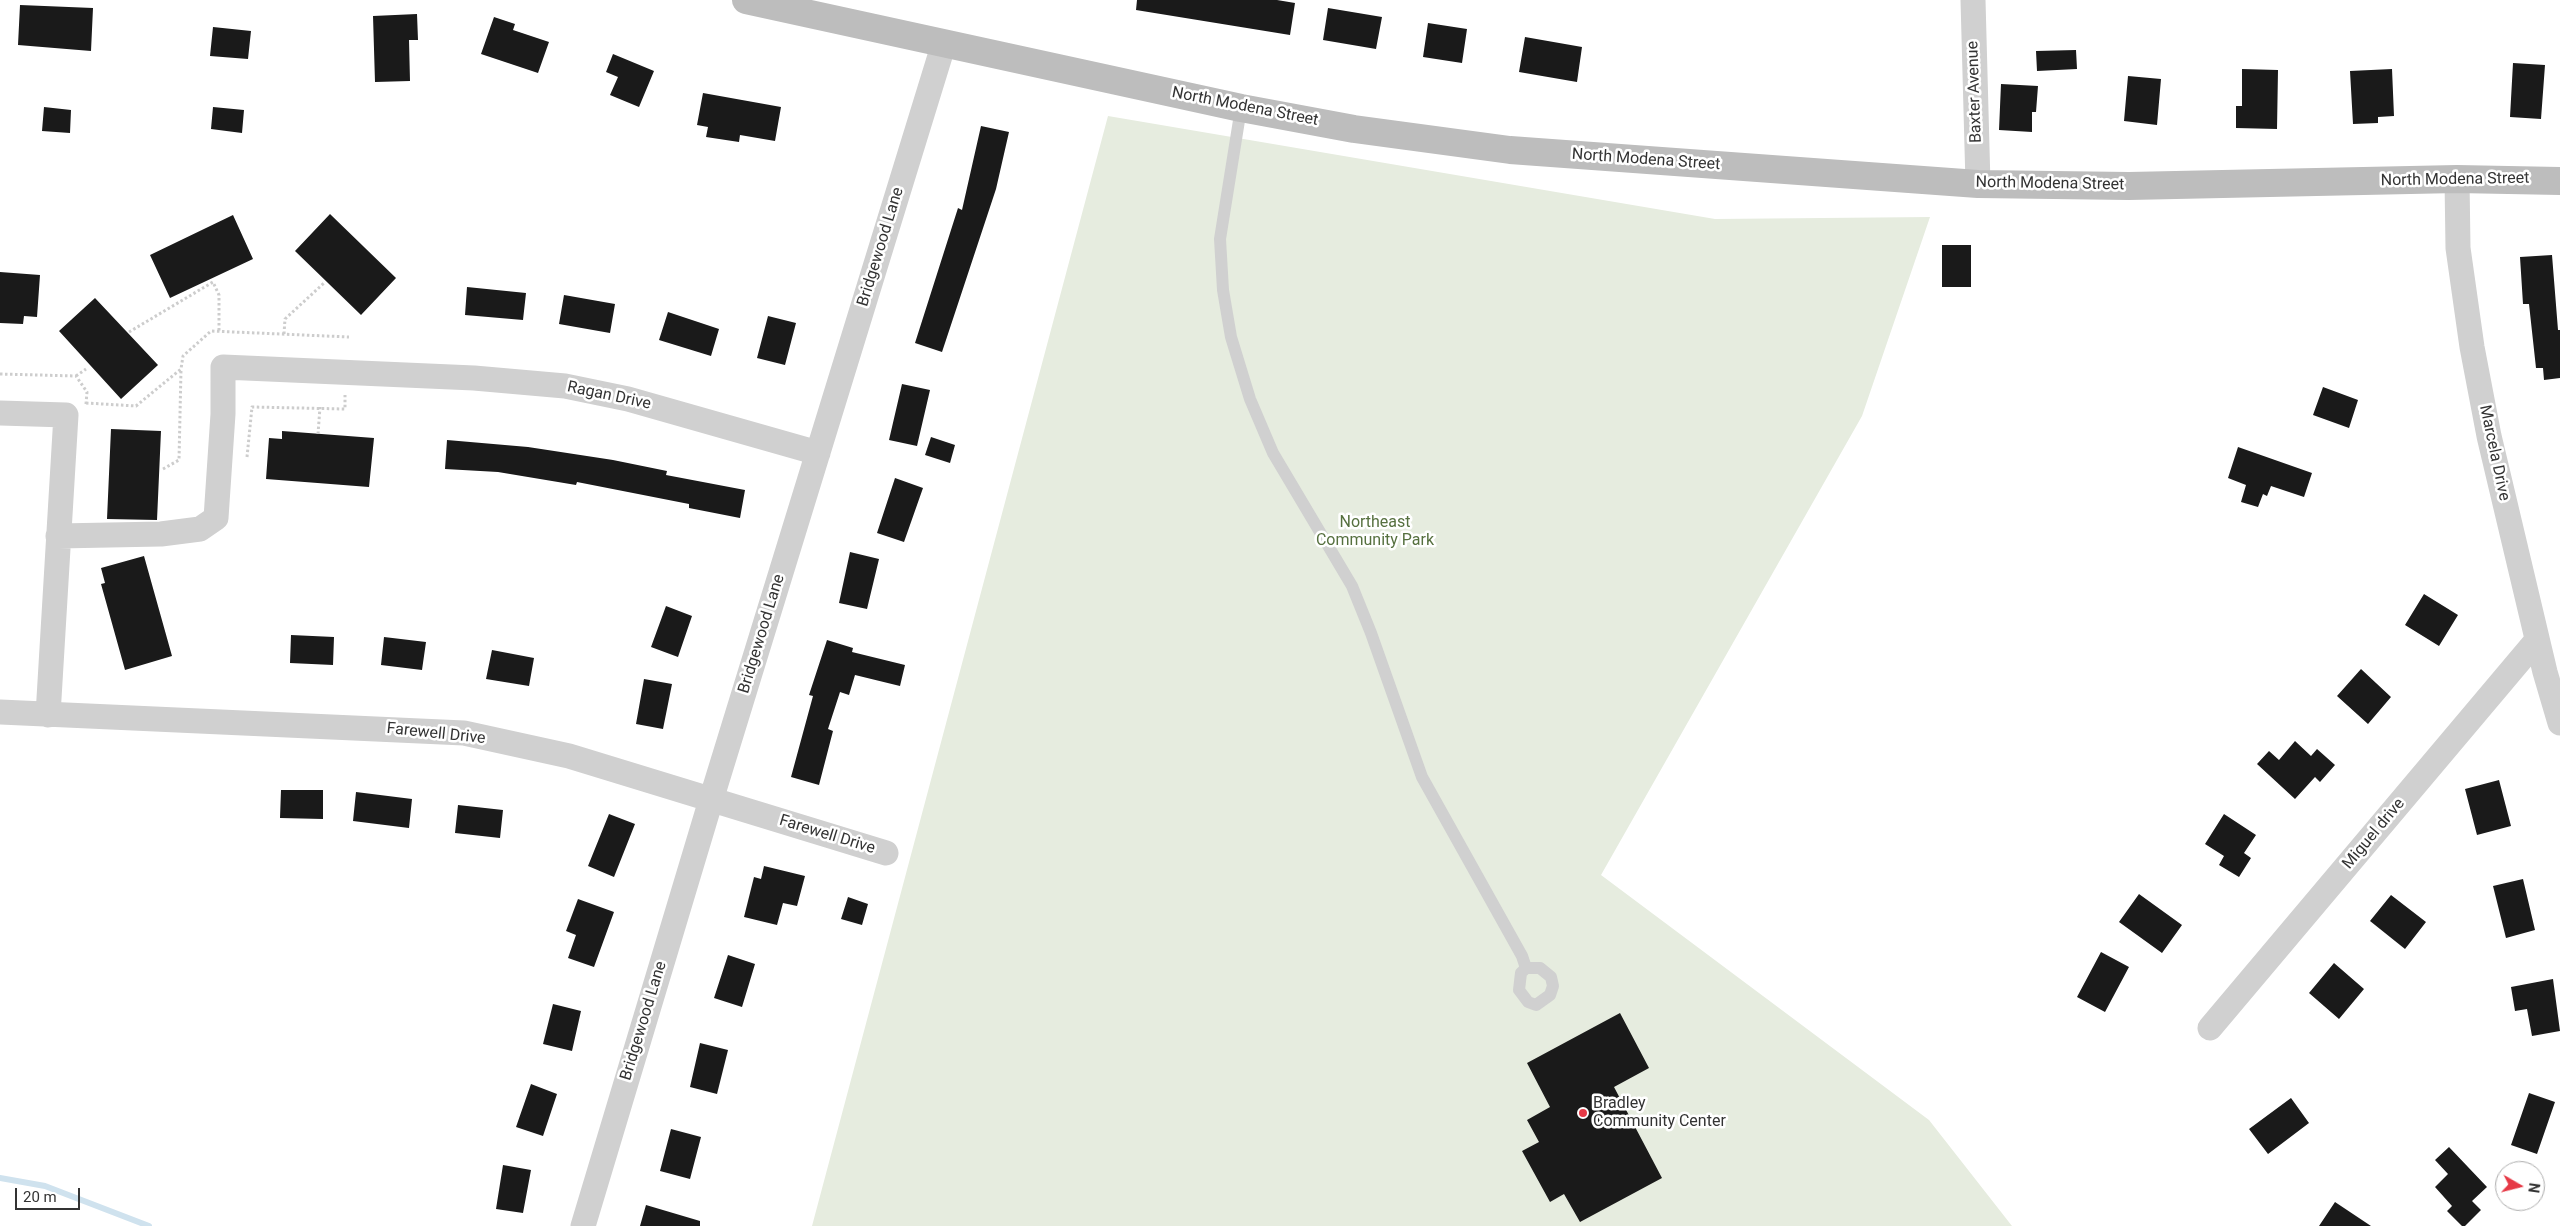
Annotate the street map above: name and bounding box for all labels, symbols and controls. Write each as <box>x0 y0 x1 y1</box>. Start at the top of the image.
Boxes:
street label: Baxter Avenue <box>1964 41 1986 143</box>
street label: North Modena Street <box>1170 83 1320 131</box>
street label: North Modena Street <box>1571 145 1721 175</box>
street label: North Modena Street <box>2381 169 2529 191</box>
street label: North Modena Street <box>1976 173 2124 195</box>
street label: Bridgewood Lane <box>854 185 908 309</box>
street label: Ragan Drive <box>565 378 653 414</box>
street label: Marcela Drive <box>2474 403 2514 503</box>
park label: Northeast Community Park <box>1316 513 1434 551</box>
street label: Bridgewood Lane <box>735 572 789 696</box>
street label: Farewell Drive <box>386 719 486 749</box>
street label: Miguel drive <box>2339 795 2409 873</box>
street label: Farewell Drive <box>777 811 877 859</box>
street label: Bridgewood Lane <box>617 959 671 1083</box>
place label: Bradley Community Center <box>1593 1094 1726 1132</box>
marker: Bradley Community Center <box>1577 1107 1589 1119</box>
north arrow <box>2495 1161 2545 1211</box>
scale bar <box>18 1178 82 1210</box>
text: N <box>2525 1182 2542 1194</box>
text: 20 m <box>23 1188 57 1206</box>

